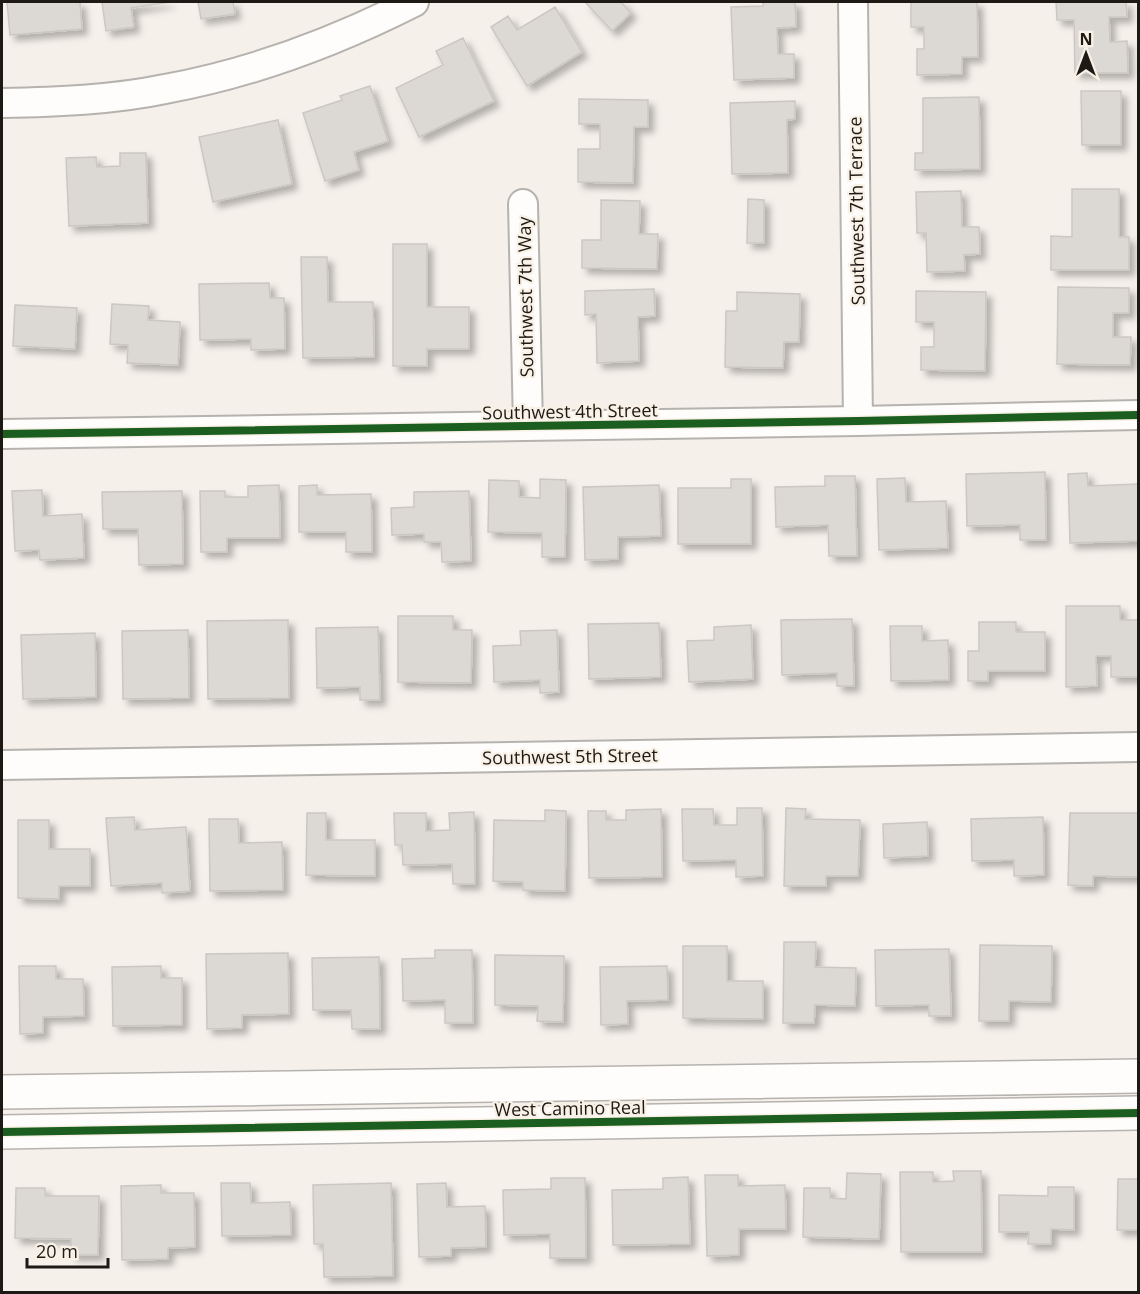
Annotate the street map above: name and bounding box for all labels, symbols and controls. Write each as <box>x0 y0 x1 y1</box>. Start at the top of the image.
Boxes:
north arrow <box>1056 24 1116 84</box>
text: N <box>1079 28 1093 50</box>
street label: Southwest 7th Terrace <box>842 116 870 306</box>
street label: Southwest 7th Way <box>512 215 538 378</box>
street label: Southwest 4th Street <box>482 397 658 425</box>
street label: Southwest 5th Street <box>482 742 658 770</box>
street label: West Camino Real <box>494 1095 646 1121</box>
scale bar <box>27 1231 108 1269</box>
text: 20 m <box>36 1239 78 1263</box>

